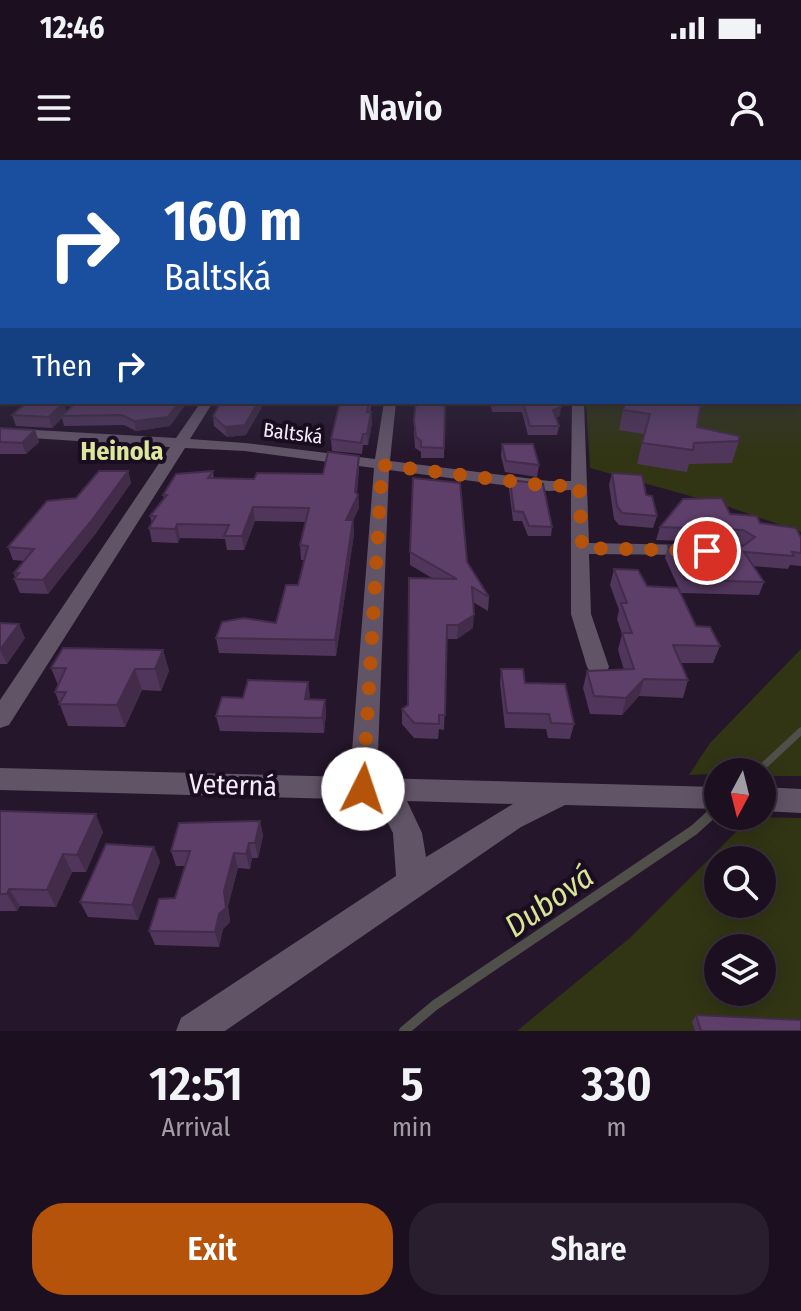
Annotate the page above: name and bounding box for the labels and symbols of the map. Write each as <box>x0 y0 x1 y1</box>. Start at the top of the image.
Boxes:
street label: Baltská <box>262 417 324 449</box>
district label: Heinola <box>81 436 164 467</box>
pin <box>673 517 741 585</box>
position arrow <box>321 747 405 831</box>
north arrow <box>704 758 776 830</box>
street label: Veterná <box>188 767 278 803</box>
water label: Dubová <box>497 857 601 945</box>

